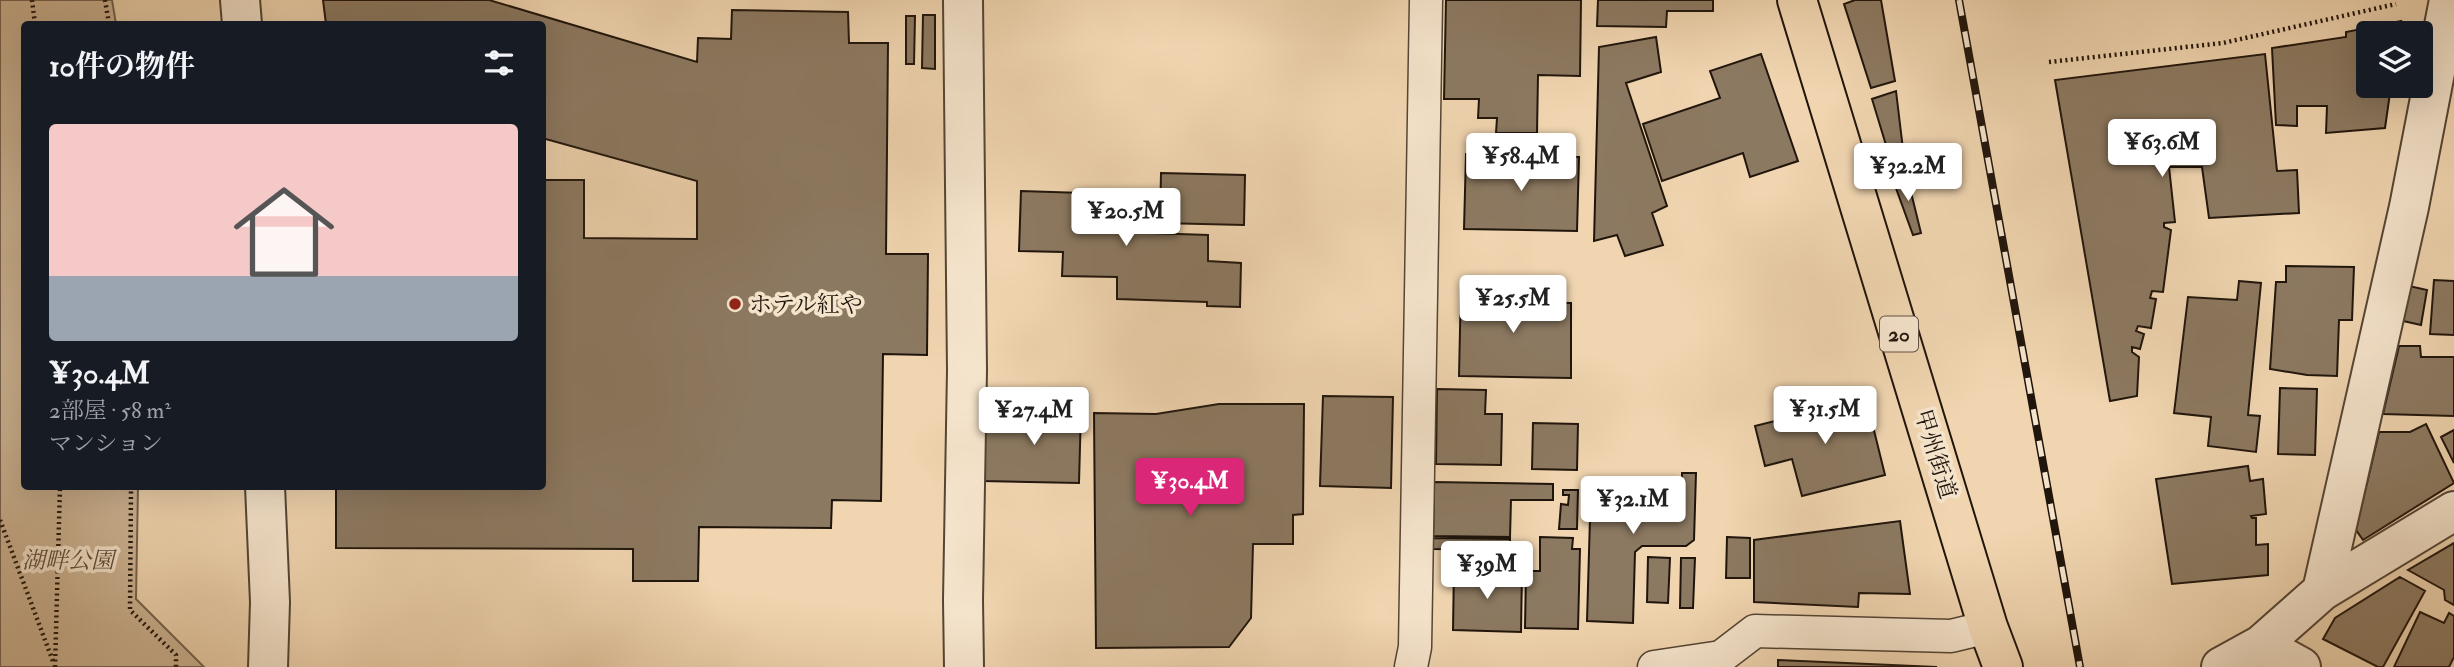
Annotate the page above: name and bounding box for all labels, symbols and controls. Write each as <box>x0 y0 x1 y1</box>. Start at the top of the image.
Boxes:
map controls <box>2356 21 2433 98</box>
button: layers <box>2356 21 2433 98</box>
icon: filters <box>480 44 518 82</box>
text: 10件の物件 <box>49 48 195 85</box>
pin: ¥63.6M <box>2105 120 2219 179</box>
text: ¥63.6M <box>2124 127 2200 156</box>
pin: ¥58.4M <box>1464 134 1578 193</box>
text: ¥58.4M <box>1482 141 1560 170</box>
pin: ¥32.2M <box>1851 144 1965 203</box>
text: ¥32.2M <box>1870 151 1946 180</box>
icon: home <box>221 169 347 295</box>
pin: ¥20.5M <box>1069 188 1183 248</box>
text: ¥20.5M <box>1087 196 1165 225</box>
pin: ¥25.5M <box>1456 276 1570 335</box>
text: ¥25.5M <box>1475 283 1551 312</box>
place label: ホテル紅や <box>749 290 863 319</box>
marker: ホテル紅や <box>727 296 743 312</box>
road number: 20 <box>1880 316 1918 352</box>
text: ¥30.4M <box>49 355 150 392</box>
pin: ¥31.5M <box>1768 386 1882 446</box>
pin: ¥27.4M <box>977 388 1091 447</box>
text: ¥31.5M <box>1790 394 1860 423</box>
text: ¥27.4M <box>995 395 1073 424</box>
text: 2部屋 · 58 m² <box>49 396 171 425</box>
street label: 甲州街道 <box>1908 406 1963 502</box>
text: マンション <box>49 429 163 458</box>
pin: ¥30.4M <box>1133 458 1247 518</box>
text: ¥30.4M <box>1151 466 1229 495</box>
pin: ¥32.1M <box>1576 476 1690 536</box>
text: ¥32.1M <box>1597 484 1669 513</box>
pin: ¥39M <box>1446 542 1528 601</box>
park label: 湖畔公園 <box>22 546 118 575</box>
text: ¥39M <box>1457 549 1517 578</box>

